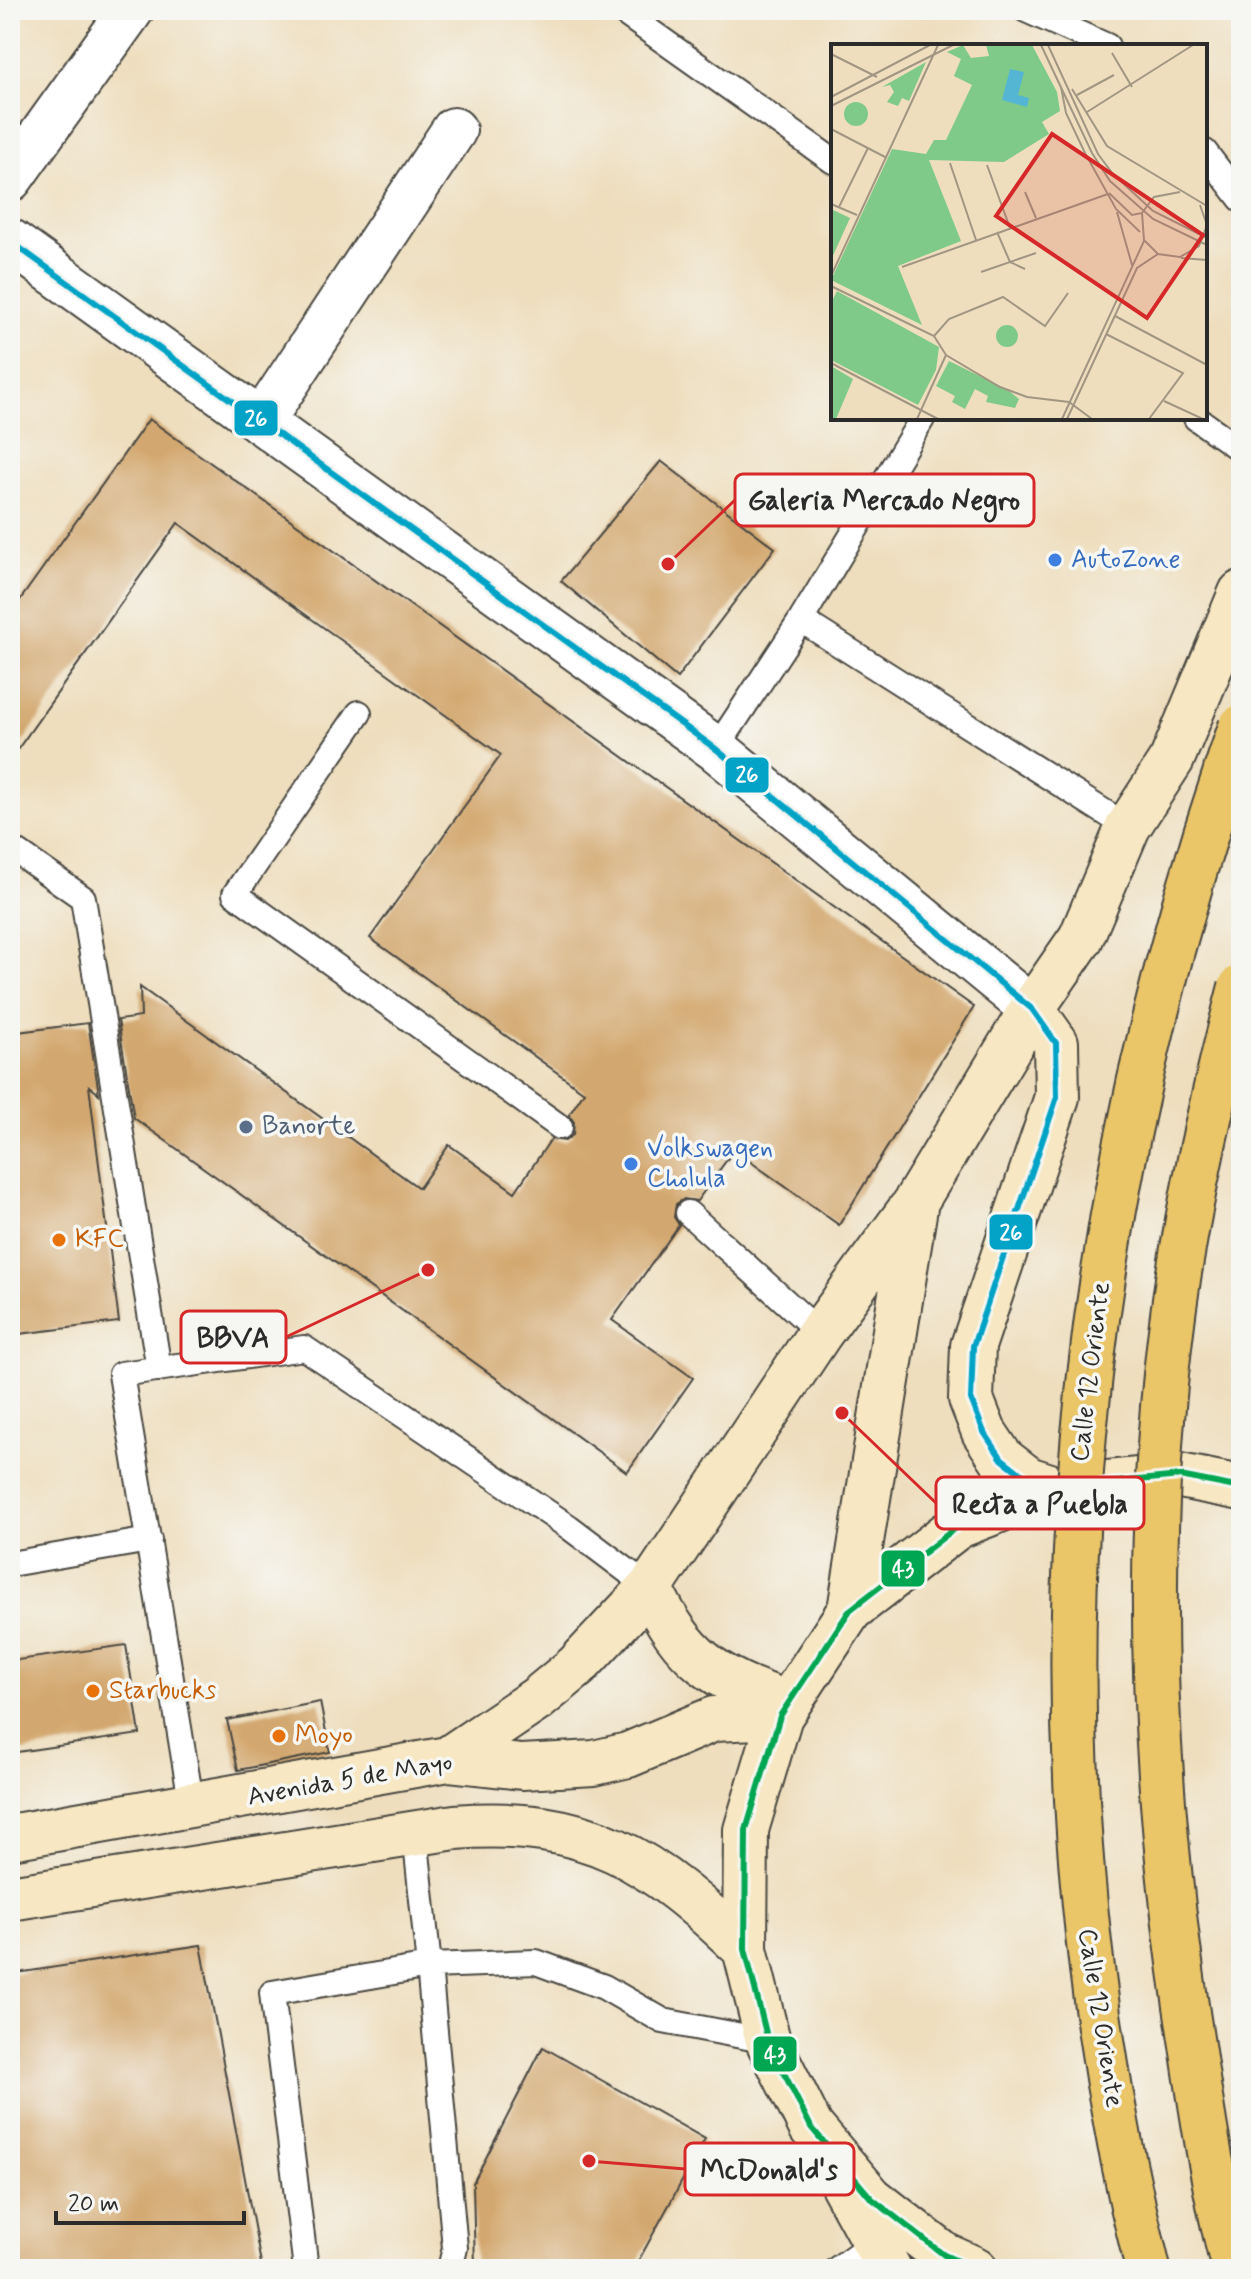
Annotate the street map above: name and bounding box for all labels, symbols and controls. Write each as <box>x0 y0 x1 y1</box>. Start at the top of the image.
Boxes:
inset map <box>831 44 1207 420</box>
line badge: 26 <box>233 399 279 437</box>
text: 26 <box>245 406 267 434</box>
callout: Galeria Mercado Negro <box>735 474 1034 526</box>
text: Galeria Mercado Negro <box>748 483 1020 523</box>
place label: AutoZone <box>1071 543 1180 577</box>
marker: AutoZone <box>1046 551 1064 569</box>
line badge: 26 <box>724 756 770 794</box>
text: 26 <box>736 762 758 790</box>
place label: Banorte <box>262 1110 355 1144</box>
marker: Banorte <box>237 1118 255 1136</box>
place label: Volkswagen Cholula <box>647 1132 773 1196</box>
marker: Volkswagen Cholula <box>622 1155 640 1173</box>
line badge: 26 <box>988 1213 1034 1251</box>
text: 26 <box>1000 1220 1022 1248</box>
place label: KFC <box>75 1223 124 1257</box>
marker: KFC <box>50 1231 68 1249</box>
street label: Calle 12 Oriente <box>1063 1280 1119 1464</box>
callout: BBVA <box>181 1311 286 1363</box>
text: BBVA <box>197 1321 269 1358</box>
callout: Recta a Puebla <box>936 1477 1144 1529</box>
text: Recta a Puebla <box>952 1487 1128 1524</box>
line badge: 43 <box>880 1549 926 1588</box>
text: 43 <box>892 1556 915 1584</box>
place label: Starbucks <box>109 1674 216 1708</box>
marker: Starbucks <box>84 1682 102 1700</box>
place label: Moyo <box>295 1719 353 1753</box>
marker: Moyo <box>270 1727 288 1745</box>
street label: Avenida 5 de Mayo <box>245 1745 455 1815</box>
street label: Calle 12 Oriente <box>1069 1926 1131 2110</box>
line badge: 43 <box>752 2035 798 2073</box>
text: 43 <box>764 2042 787 2070</box>
callout: McDonald's <box>685 2143 854 2195</box>
text: McDonald's <box>700 2153 838 2190</box>
scale bar <box>56 2175 244 2225</box>
text: 20 m <box>68 2189 119 2220</box>

